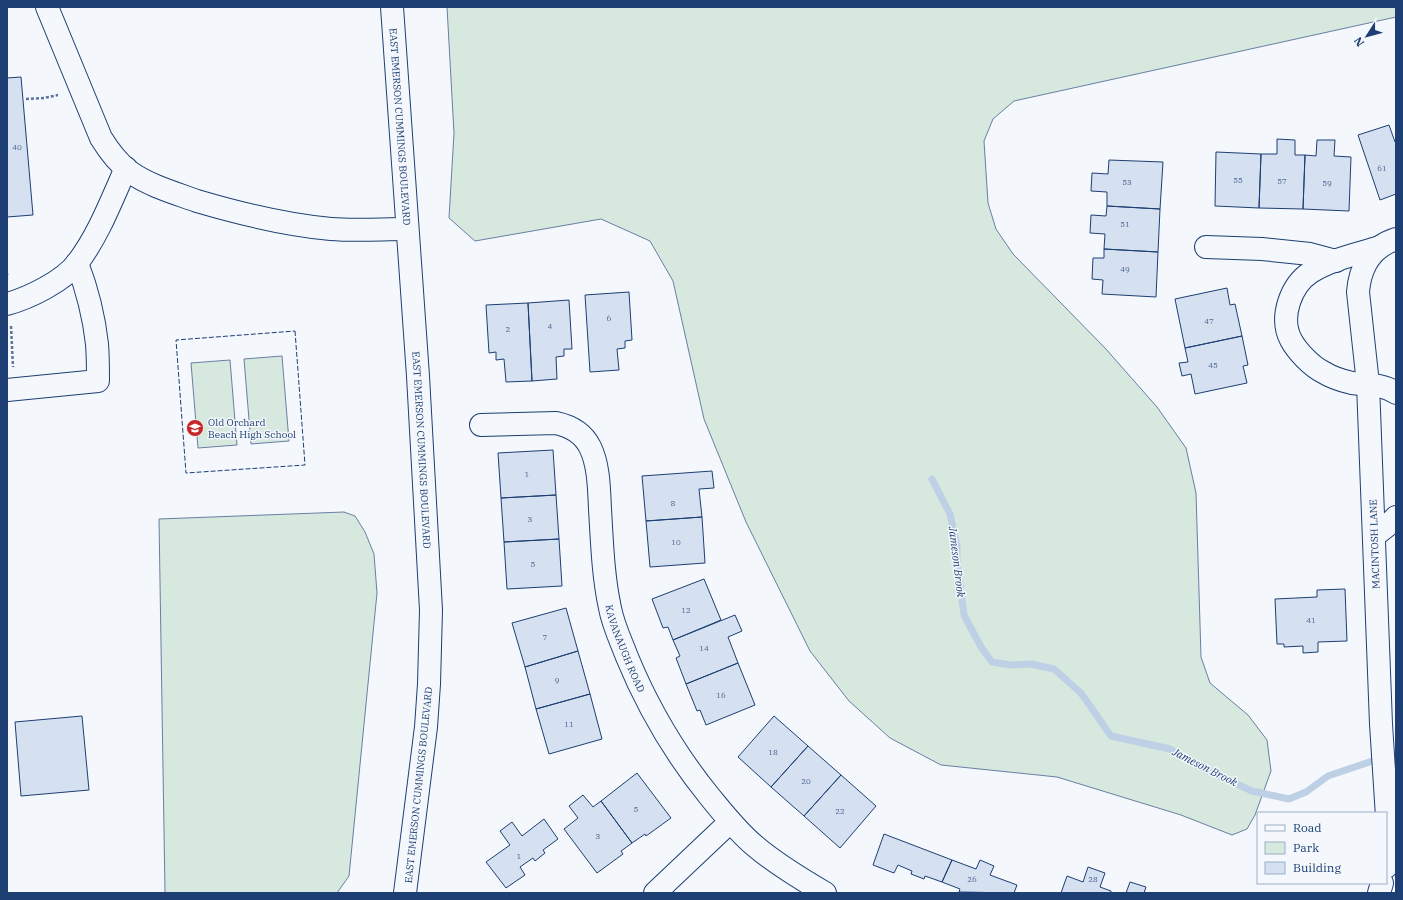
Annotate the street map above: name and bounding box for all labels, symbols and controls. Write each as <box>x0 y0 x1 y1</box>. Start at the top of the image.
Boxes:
north arrow <box>1347 16 1387 56</box>
street label: EAST EMERSON CUMMINGS BOULEVARD <box>387 28 413 226</box>
text: N <box>1351 34 1367 50</box>
house number: 40 <box>12 142 22 152</box>
house number: 61 <box>1377 163 1387 173</box>
house number: 55 <box>1233 175 1243 185</box>
house number: 57 <box>1277 176 1287 186</box>
house number: 53 <box>1122 177 1132 187</box>
house number: 59 <box>1322 178 1332 188</box>
house number: 51 <box>1120 219 1130 229</box>
house number: 49 <box>1120 264 1130 274</box>
house number: 6 <box>607 313 612 323</box>
house number: 47 <box>1204 316 1214 326</box>
house number: 4 <box>548 321 553 331</box>
house number: 2 <box>506 324 511 334</box>
street label: EAST EMERSON CUMMINGS BOULEVARD <box>409 351 434 549</box>
house number: 45 <box>1208 360 1218 370</box>
place label: Old Orchard Beach High School <box>208 416 296 441</box>
school or university icon: Old Orchard Beach High School <box>185 418 205 438</box>
house number: 1 <box>525 469 530 479</box>
house number: 8 <box>671 498 676 508</box>
street label: MACINTOSH LANE <box>1366 499 1383 589</box>
house number: 3 <box>528 514 533 524</box>
water label: Jameson Brook <box>946 525 968 598</box>
house number: 10 <box>671 537 681 547</box>
house number: 5 <box>531 559 536 569</box>
street label: KAVANAUGH ROAD <box>603 604 648 694</box>
house number: 12 <box>681 605 691 615</box>
house number: 41 <box>1306 615 1316 625</box>
house number: 7 <box>543 632 548 642</box>
house number: 14 <box>699 643 709 653</box>
house number: 9 <box>555 675 560 685</box>
street label: EAST EMERSON CUMMINGS BOULEVARD <box>402 686 435 884</box>
house number: 16 <box>716 690 726 700</box>
house number: 11 <box>564 719 574 729</box>
water label: Jameson Brook <box>1169 744 1240 789</box>
house number: 18 <box>768 747 778 757</box>
house number: 20 <box>801 776 811 786</box>
house number: 5 <box>634 804 639 814</box>
house number: 22 <box>835 806 845 816</box>
legend <box>1257 812 1387 884</box>
text: Road <box>1293 820 1322 835</box>
house number: 3 <box>596 831 601 841</box>
text: Park <box>1293 840 1319 855</box>
house number: 1 <box>517 851 522 861</box>
text: Building <box>1293 860 1341 875</box>
house number: 26 <box>967 874 977 884</box>
house number: 28 <box>1088 874 1098 884</box>

